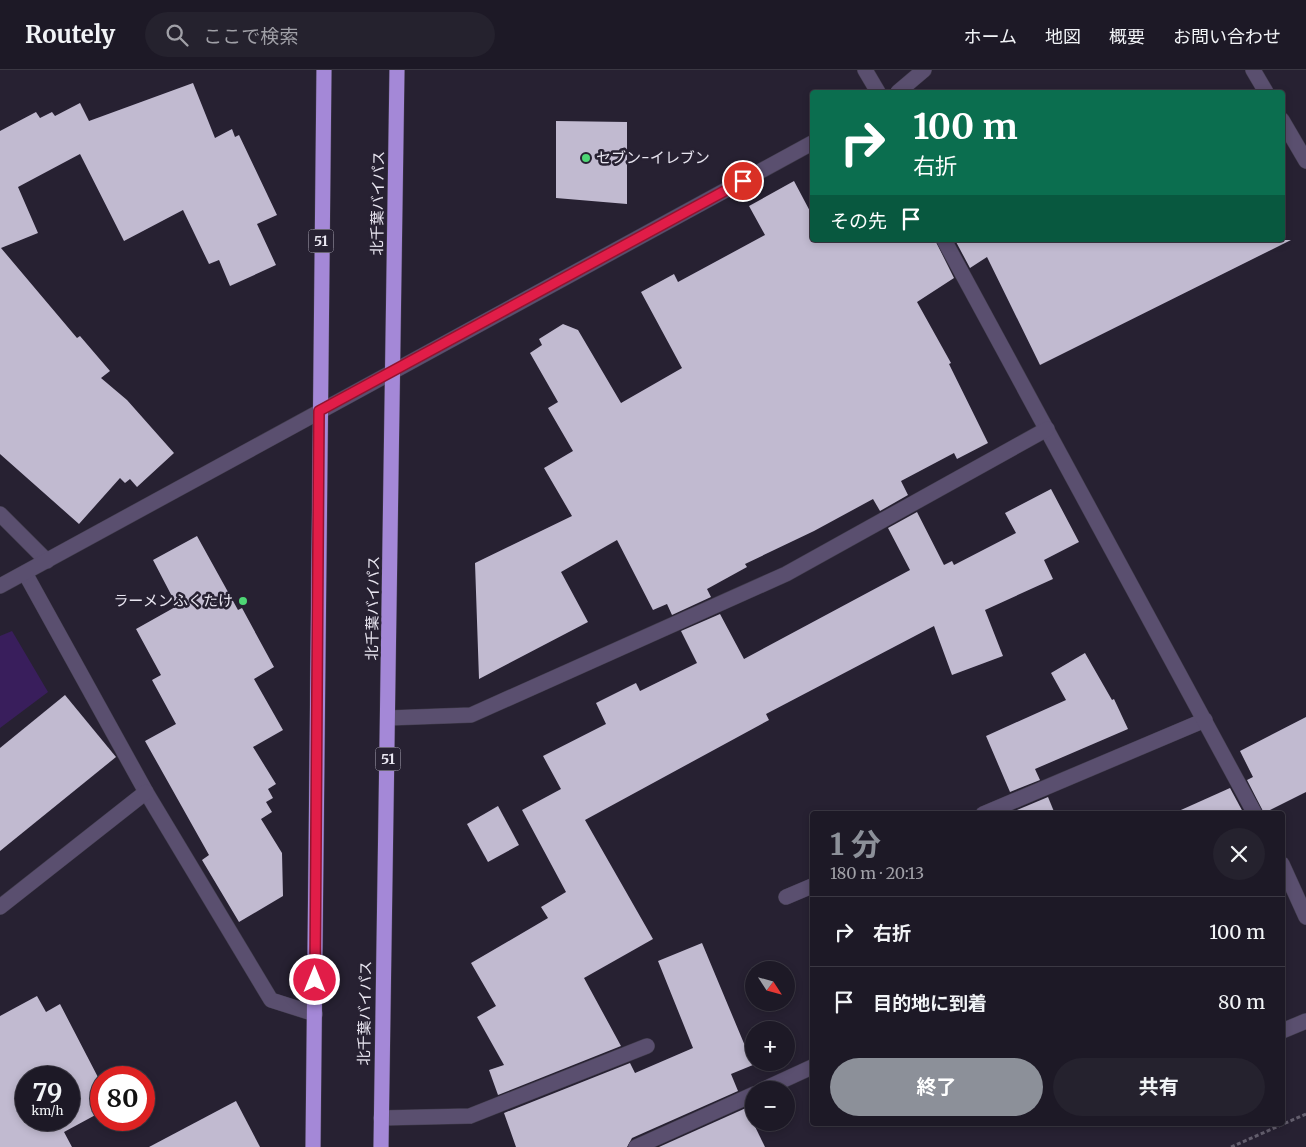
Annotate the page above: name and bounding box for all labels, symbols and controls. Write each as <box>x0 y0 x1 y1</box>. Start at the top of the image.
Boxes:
search box <box>145 12 495 57</box>
text: Routely <box>25 19 115 50</box>
icon: search <box>163 21 191 49</box>
text: ここで検索 <box>203 24 298 48</box>
text: ホーム <box>964 25 1017 48</box>
text: 地図 <box>1045 25 1081 48</box>
text: 概要 <box>1109 25 1145 48</box>
text: お問い合わせ <box>1173 25 1281 48</box>
text: 100 m <box>913 105 1018 149</box>
icon: right <box>830 110 895 175</box>
place label: セブン-イレブン <box>596 148 710 167</box>
street label: 北千葉バイパス <box>367 150 388 256</box>
marker: セブン-イレブン <box>580 152 592 164</box>
text: 右折 <box>913 152 957 180</box>
pin <box>722 160 764 202</box>
icon: arrive <box>729 167 757 195</box>
icon: arrive <box>897 205 925 233</box>
text: その先 <box>830 209 887 233</box>
road number: 51 <box>308 230 334 252</box>
street label: 北千葉バイパス <box>362 555 383 661</box>
place label: ラーメンふくたけ <box>114 591 233 610</box>
marker: ラーメンふくたけ <box>237 595 249 607</box>
road number: 51 <box>376 748 400 771</box>
text: 1 分 <box>830 825 881 863</box>
button: close <box>1213 828 1265 880</box>
text: 180 m · 20:13 <box>830 863 924 883</box>
icon: right <box>830 918 858 946</box>
text: 100 m <box>1209 920 1265 944</box>
text: 右折 <box>873 921 911 945</box>
position arrow <box>288 953 340 1005</box>
street label: 北千葉バイパス <box>354 960 375 1066</box>
north arrow <box>745 961 795 1011</box>
map controls <box>745 961 795 1131</box>
icon: arrive <box>830 988 858 1016</box>
text: 80 m <box>1218 990 1265 1014</box>
text: 目的地に到着 <box>873 991 987 1015</box>
button: + <box>745 1021 795 1071</box>
button: 終了 <box>830 1058 1043 1116</box>
button: 共有 <box>1053 1058 1265 1116</box>
speed limit sign: 80 <box>90 1066 155 1131</box>
text: 79 <box>33 1076 62 1108</box>
button: − <box>745 1081 795 1131</box>
text: km/h <box>32 1103 63 1118</box>

